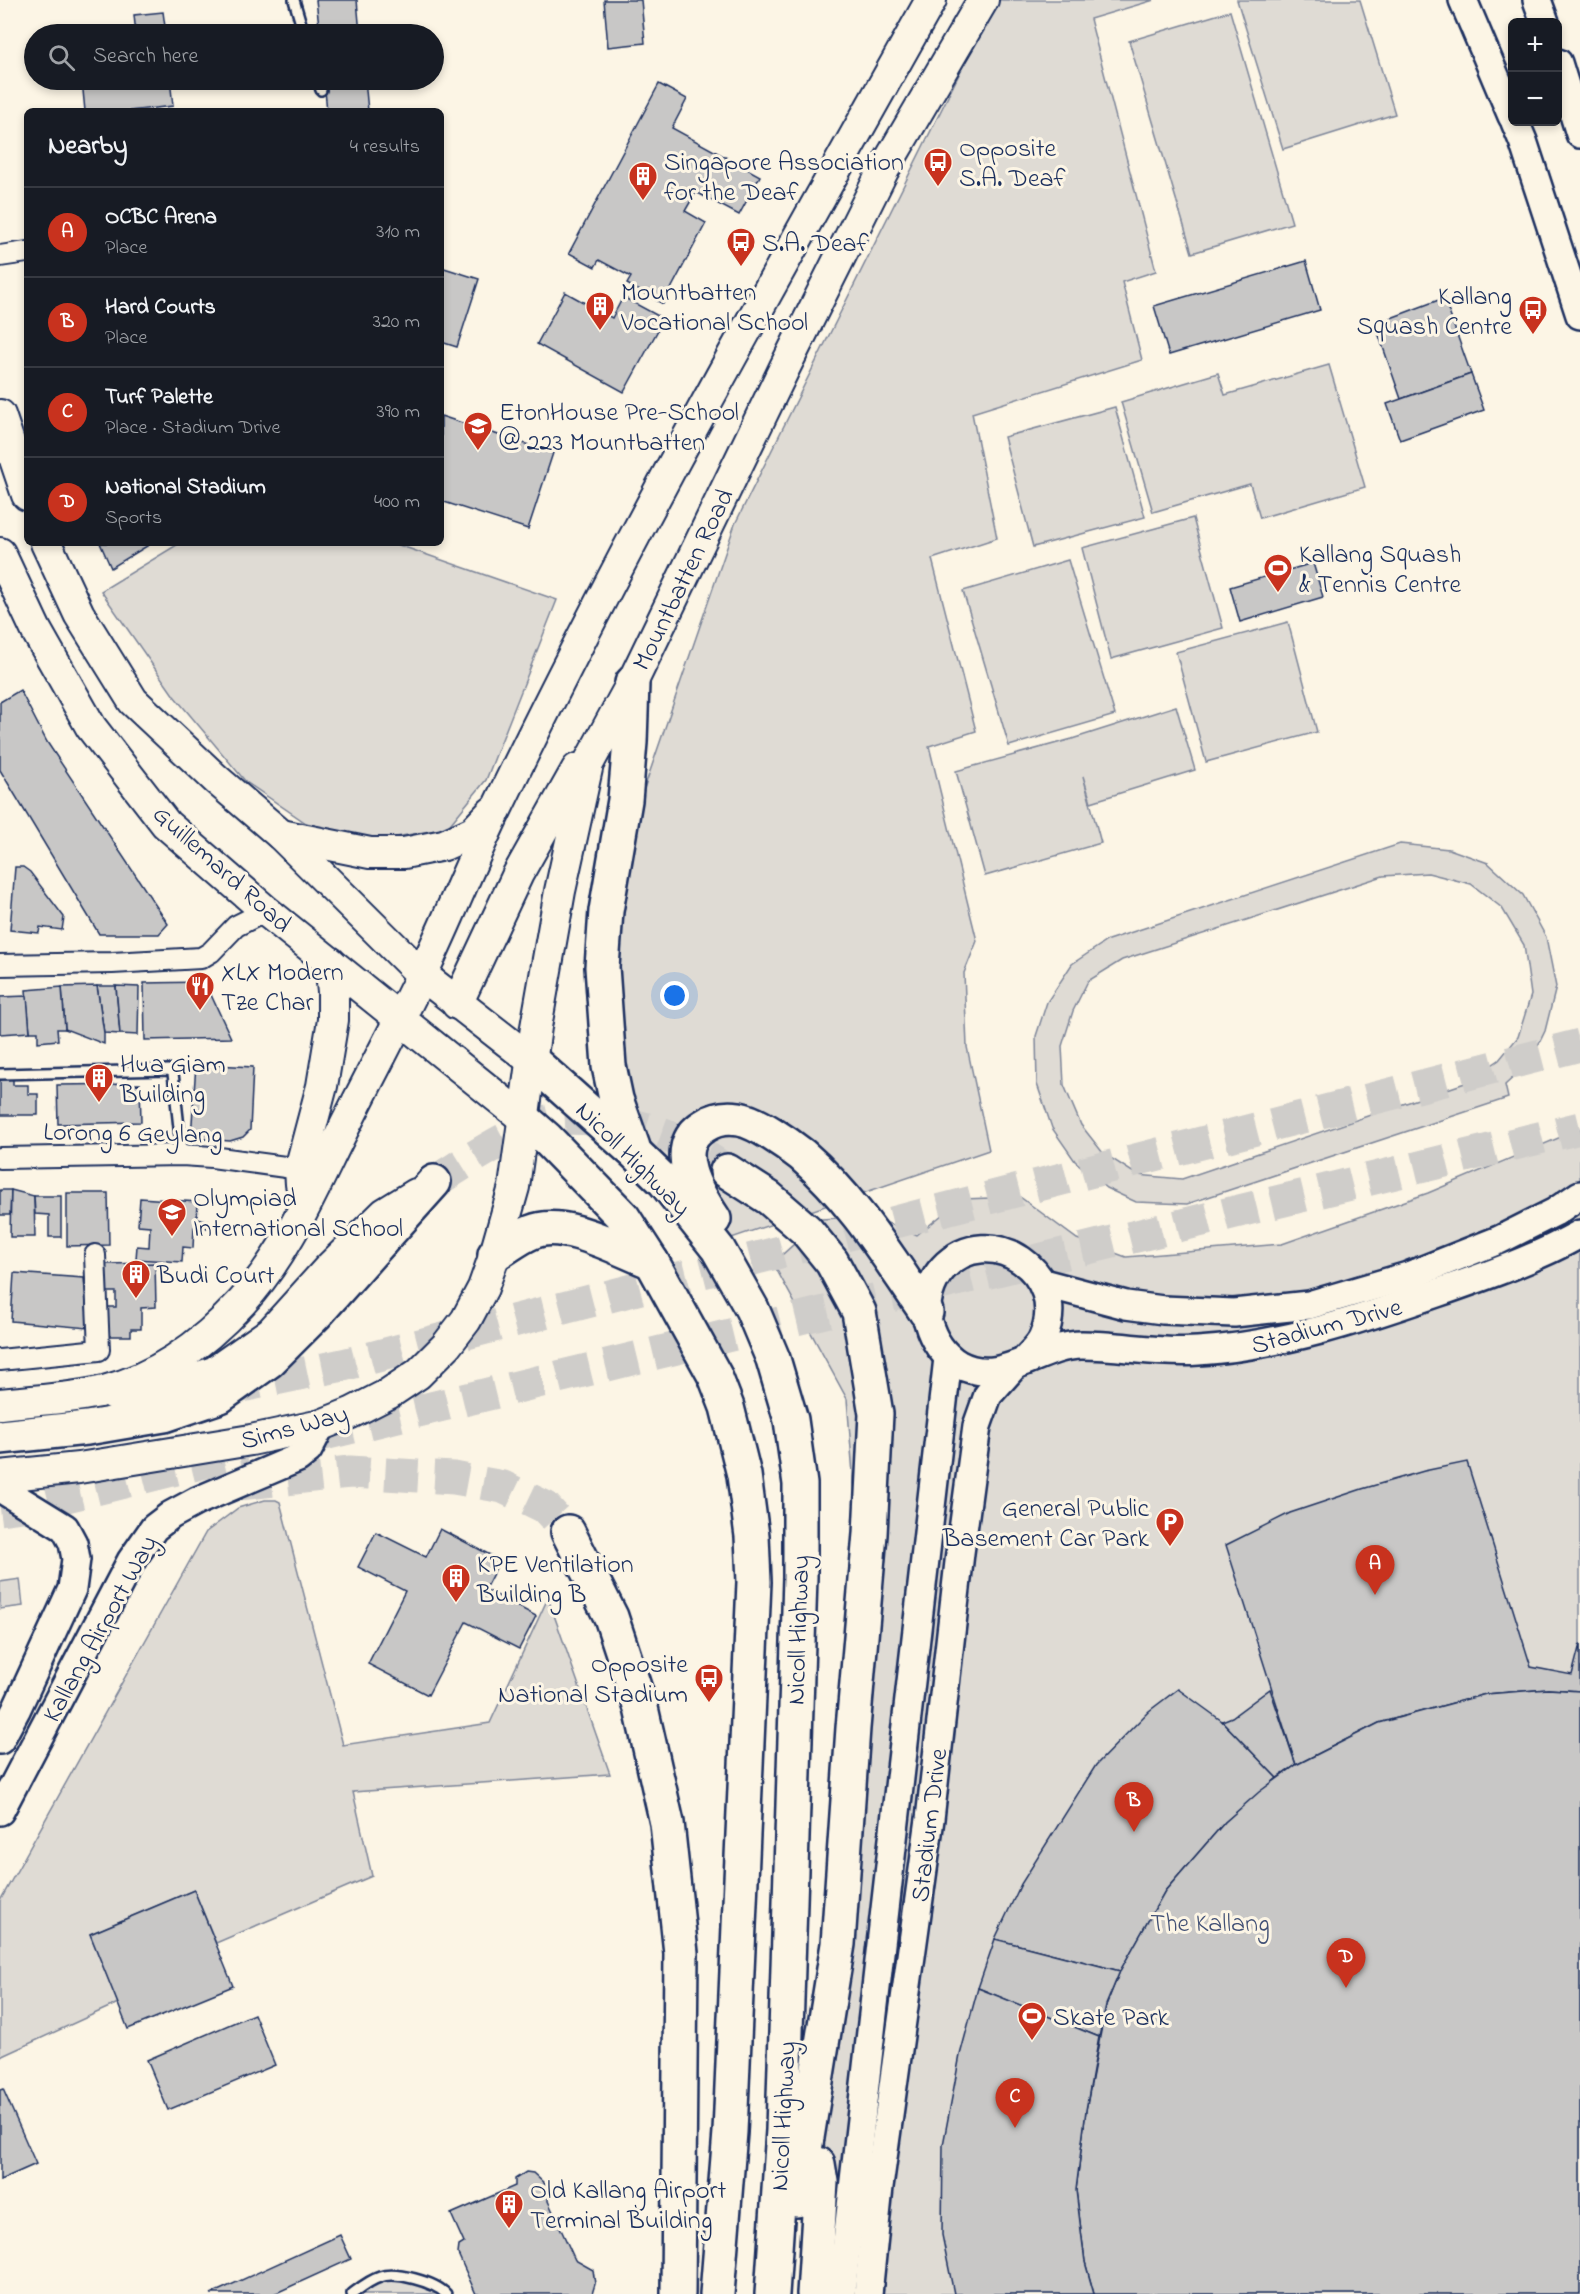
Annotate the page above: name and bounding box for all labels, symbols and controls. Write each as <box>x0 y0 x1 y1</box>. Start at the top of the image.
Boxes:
map controls <box>1508 18 1562 126</box>
button: + <box>1508 18 1562 72</box>
search box <box>24 24 444 90</box>
icon: search <box>45 41 78 74</box>
text: Search here <box>93 41 198 73</box>
button: − <box>1508 72 1562 126</box>
text: Nearby <box>48 128 127 166</box>
place label: Opposite S.A. Deaf <box>959 131 1067 199</box>
text: 4 results <box>350 133 420 162</box>
place label: Singapore Association for the Deaf <box>664 145 904 213</box>
bus stop icon: Opposite S.A. Deaf <box>922 146 954 188</box>
building icon: Singapore Association for the Deaf <box>627 160 659 202</box>
text: OCBC Arena <box>105 202 217 234</box>
text: A <box>61 218 74 247</box>
text: 310 m <box>376 218 420 247</box>
bus stop icon: S.A. Deaf <box>725 226 757 268</box>
place label: S.A. Deaf <box>762 226 870 264</box>
text: Place <box>105 234 147 263</box>
place label: Mountbatten Vocational School <box>620 275 808 343</box>
place label: Kallang Squash Centre <box>1356 279 1512 347</box>
building icon: Mountbatten Vocational School <box>584 290 616 332</box>
text: Hard Courts <box>105 292 216 324</box>
bus stop icon: Kallang Squash Centre <box>1517 294 1549 336</box>
text: B <box>61 308 74 337</box>
text: 320 m <box>373 308 420 337</box>
text: Place <box>105 324 147 353</box>
text: Turf Palette <box>105 382 213 414</box>
place label: EtonHouse Pre-School @ 223 Mountbatten <box>499 395 739 463</box>
text: C <box>62 398 73 427</box>
text: 390 m <box>377 398 420 427</box>
school or university icon: EtonHouse Pre-School @ 223 Mountbatten <box>462 410 494 452</box>
text: Place · Stadium Drive <box>105 414 281 443</box>
text: National Stadium <box>105 472 266 504</box>
street label: Mountbatten Road <box>624 482 745 678</box>
text: D <box>60 488 75 517</box>
text: 400 m <box>374 488 420 517</box>
text: Sports <box>105 504 162 533</box>
place label: Kallang Squash & Tennis Centre <box>1299 537 1462 605</box>
sports icon: Kallang Squash & Tennis Centre <box>1262 552 1294 594</box>
street label: Guillemard Road <box>143 797 299 944</box>
place label: XLX Modern Tze Char <box>221 955 344 1023</box>
restaurant icon: XLX Modern Tze Char <box>184 970 216 1012</box>
your location <box>660 981 689 1010</box>
place label: Hua Giam Building <box>119 1047 226 1115</box>
building icon: Hua Giam Building <box>83 1062 115 1104</box>
street label: Nicoll Highway <box>565 1094 698 1227</box>
street label: Lorong 6 Geylang <box>43 1114 223 1156</box>
place label: Olympiad International School <box>193 1181 403 1249</box>
school or university icon: Olympiad International School <box>156 1196 188 1238</box>
building icon: Budi Court <box>120 1258 152 1300</box>
place label: Budi Court <box>156 1258 275 1296</box>
street label: Stadium Drive <box>1247 1289 1407 1366</box>
street label: Sims Way <box>237 1396 353 1461</box>
place label: General Public Basement Car Park <box>942 1491 1150 1559</box>
parking icon: General Public Basement Car Park <box>1154 1506 1186 1548</box>
street label: Kallang Airport Way <box>34 1529 169 1730</box>
pin: A <box>1356 1546 1394 1595</box>
place label: KPE Ventilation Building B <box>476 1547 634 1615</box>
street label: Nicoll Highway <box>778 1554 822 1706</box>
building icon: KPE Ventilation Building B <box>440 1562 472 1604</box>
place label: Opposite National Stadium <box>498 1647 688 1715</box>
bus stop icon: Opposite National Stadium <box>693 1662 725 1704</box>
street label: Stadium Drive <box>903 1746 959 1904</box>
pin: B <box>1114 1782 1154 1832</box>
park label: The Kallang <box>1150 1906 1270 1944</box>
pin: D <box>1326 1938 1366 1988</box>
sports icon: Skate Park <box>1016 2000 1048 2042</box>
place label: Skate Park <box>1053 2000 1170 2038</box>
street label: Nicoll Highway <box>762 2040 808 2192</box>
pin: C <box>996 2078 1034 2128</box>
place label: Old Kallang Airport Terminal Building <box>530 2173 726 2241</box>
building icon: Old Kallang Airport Terminal Building <box>493 2188 525 2230</box>

